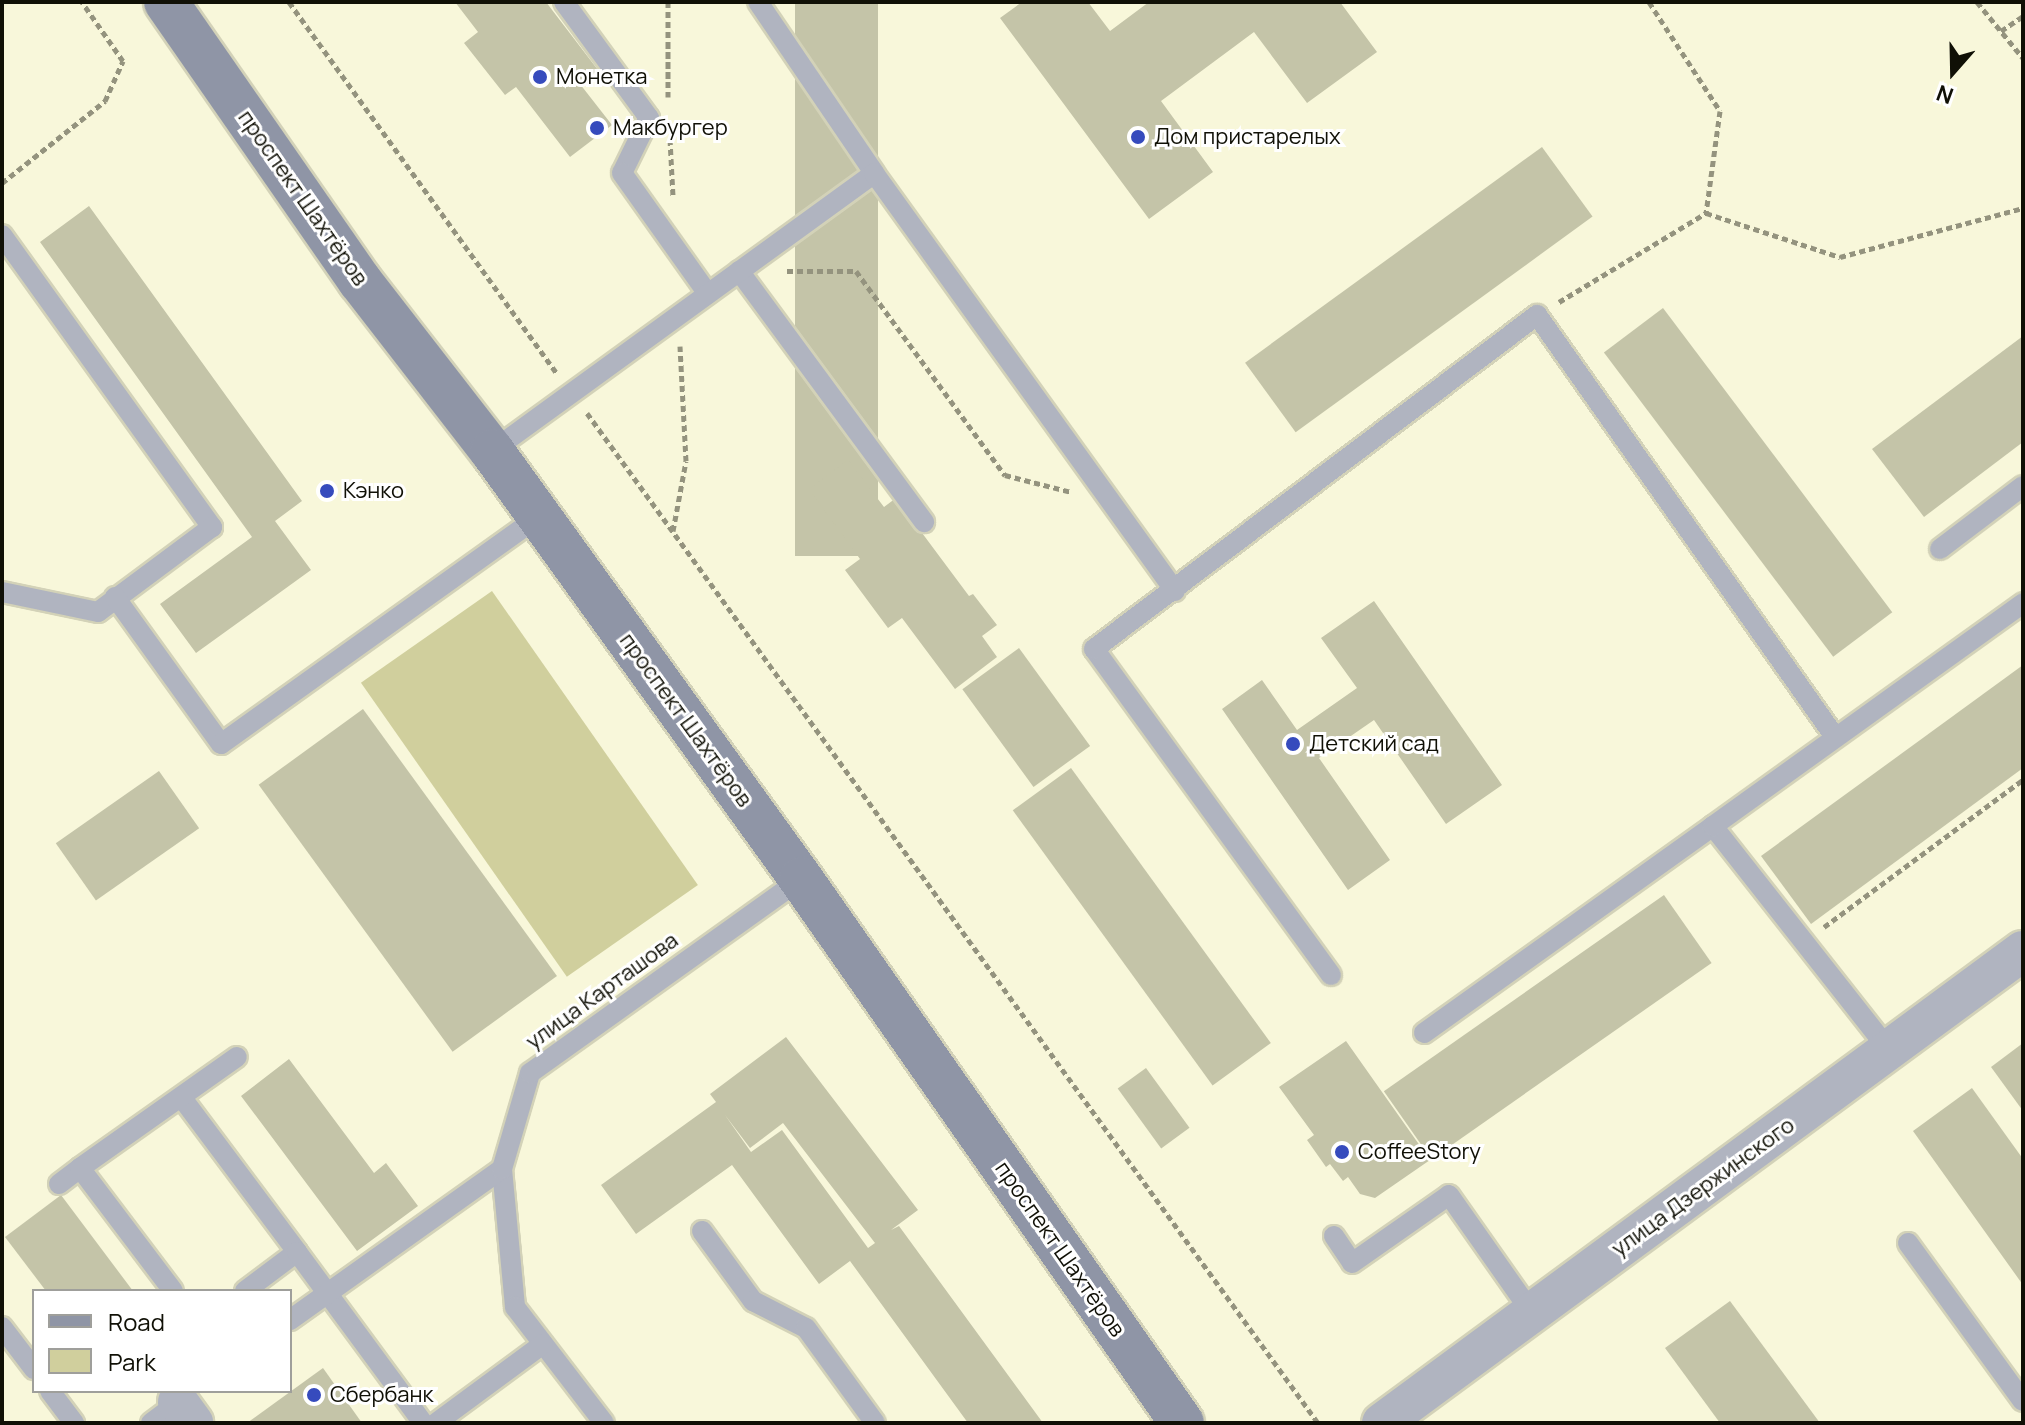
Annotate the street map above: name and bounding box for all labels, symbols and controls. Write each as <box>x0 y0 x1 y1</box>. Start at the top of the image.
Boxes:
north arrow <box>1913 32 1993 112</box>
place label: Монетка <box>556 64 647 90</box>
marker: Монетка <box>531 68 549 86</box>
text: N <box>1932 78 1957 111</box>
street label: проспект Шахтёров <box>232 105 374 291</box>
place label: Макбургер <box>613 115 728 141</box>
marker: Макбургер <box>588 119 606 137</box>
place label: Дом пристарелых <box>1154 124 1341 150</box>
marker: Дом пристарелых <box>1129 128 1147 146</box>
place label: Кэнко <box>343 478 404 504</box>
marker: Кэнко <box>318 482 336 500</box>
street label: проспект Шахтёров <box>614 628 758 812</box>
place label: Детский сад <box>1309 731 1439 757</box>
marker: Детский сад <box>1284 735 1302 753</box>
street label: улица Карташова <box>521 927 683 1055</box>
street label: улица Дзержинского <box>1607 1112 1799 1262</box>
place label: CoffeeStory <box>1358 1139 1481 1165</box>
marker: CoffeeStory <box>1333 1143 1351 1161</box>
street label: проспект Шахтёров <box>989 1156 1131 1342</box>
legend <box>32 1289 292 1393</box>
text: Road <box>108 1305 165 1338</box>
text: Park <box>108 1345 156 1378</box>
place label: Сбербанк <box>330 1382 433 1408</box>
marker: Сбербанк <box>305 1386 323 1404</box>

